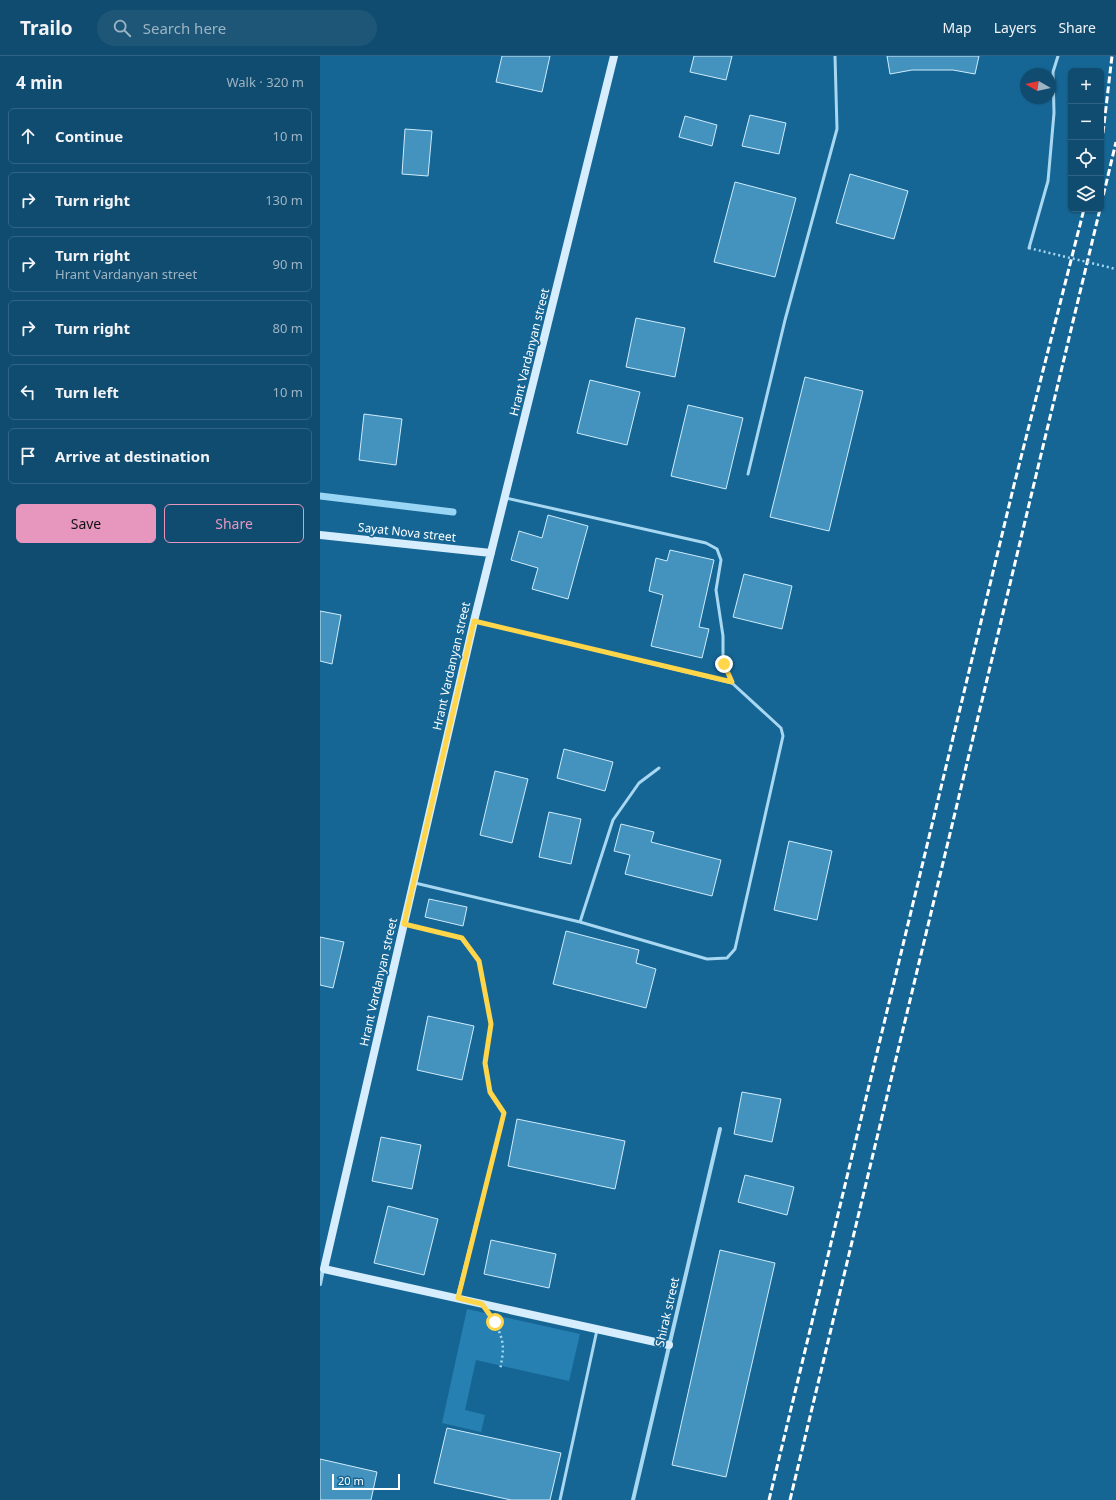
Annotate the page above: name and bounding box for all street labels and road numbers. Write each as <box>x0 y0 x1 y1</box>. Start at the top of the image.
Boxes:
street label: Hrant Vardanyan street <box>505 286 553 418</box>
street label: Sayat Nova street <box>357 518 457 546</box>
street label: Hrant Vardanyan street <box>428 600 474 732</box>
street label: Hrant Vardanyan street <box>355 916 401 1048</box>
street label: Shirak street <box>651 1275 683 1348</box>

